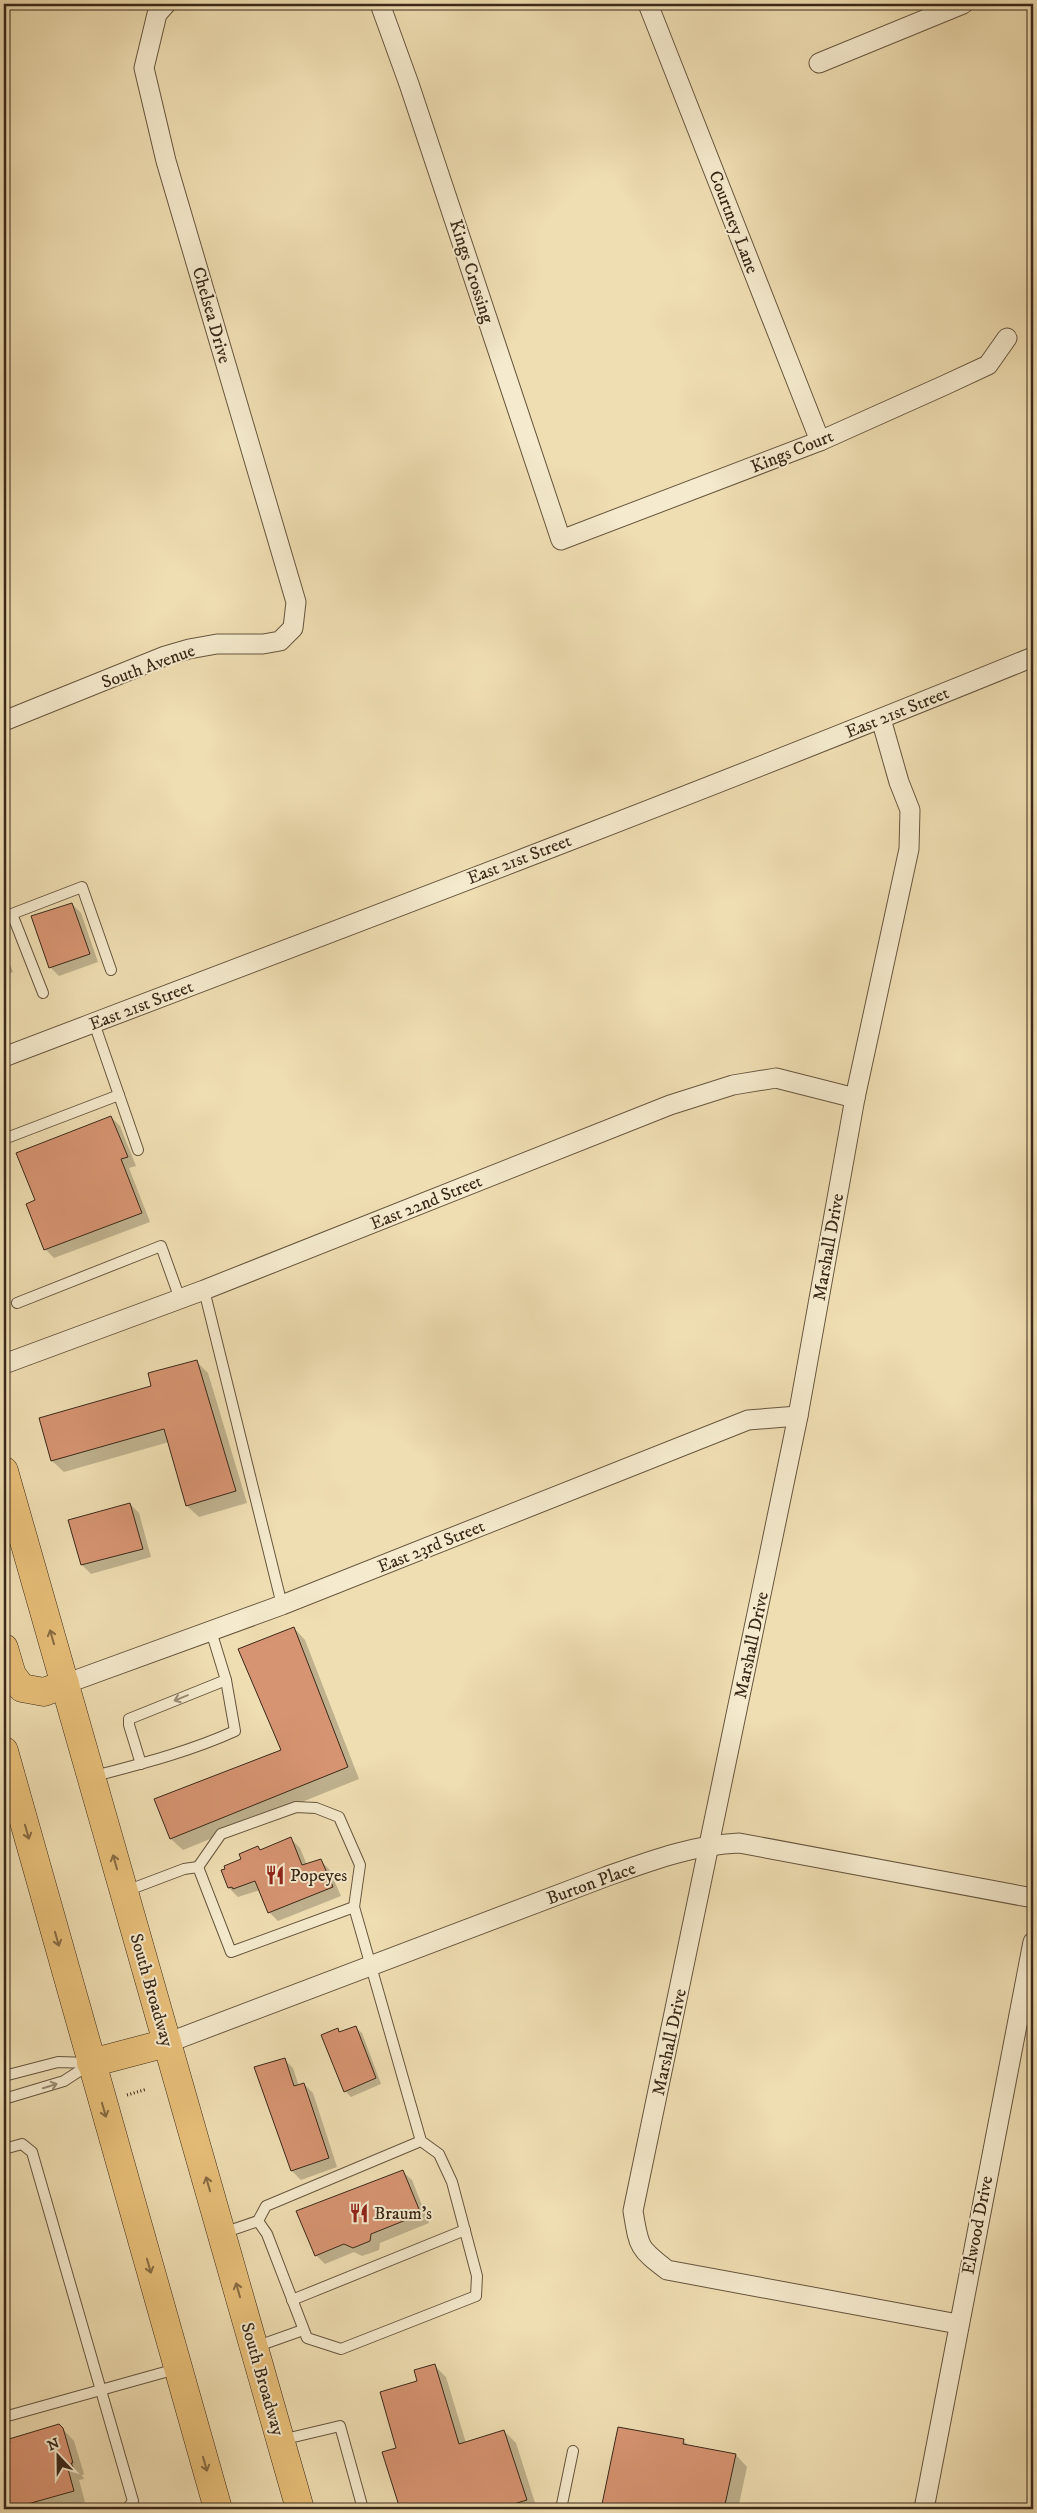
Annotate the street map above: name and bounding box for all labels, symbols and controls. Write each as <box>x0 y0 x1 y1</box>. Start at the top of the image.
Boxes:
street label: Courtney Lane <box>703 168 763 277</box>
street label: Kings Crossing <box>444 217 498 326</box>
street label: Chelsea Drive <box>187 265 235 366</box>
street label: Kings Court <box>748 425 837 478</box>
street label: South Avenue <box>99 640 198 694</box>
street label: East 21st Street <box>842 682 953 744</box>
street label: East 21st Street <box>464 830 575 890</box>
street label: East 21st Street <box>86 976 197 1036</box>
street label: East 22nd Street <box>367 1170 486 1235</box>
street label: Marshall Drive <box>809 1192 849 1303</box>
street label: East 23rd Street <box>375 1515 488 1578</box>
street label: Marshall Drive <box>730 1590 774 1701</box>
one-way arrow <box>46 1630 56 1646</box>
one-way arrow <box>174 1694 189 1703</box>
one-way arrow <box>22 1824 32 1840</box>
one-way arrow <box>110 1854 120 1870</box>
street label: Burton Place <box>544 1858 639 1910</box>
restaurant icon: Popeyes <box>264 1864 286 1886</box>
place label: Popeyes <box>290 1865 347 1887</box>
one-way arrow <box>52 1931 62 1947</box>
street label: South Broadway <box>124 1931 178 2050</box>
street label: Marshall Drive <box>648 1987 692 2098</box>
one-way arrow <box>41 2080 57 2090</box>
one-way arrow <box>100 2101 110 2117</box>
street label: Elwood Drive <box>958 2174 998 2276</box>
one-way arrow <box>202 2176 212 2192</box>
restaurant icon: Braum’s <box>348 2202 370 2224</box>
place label: Braum’s <box>374 2203 432 2225</box>
one-way arrow <box>144 2258 154 2274</box>
one-way arrow <box>233 2283 243 2299</box>
street label: South Broadway <box>235 2320 289 2439</box>
north arrow <box>32 2430 82 2480</box>
text: N <box>45 2434 63 2455</box>
one-way arrow <box>200 2455 210 2471</box>

